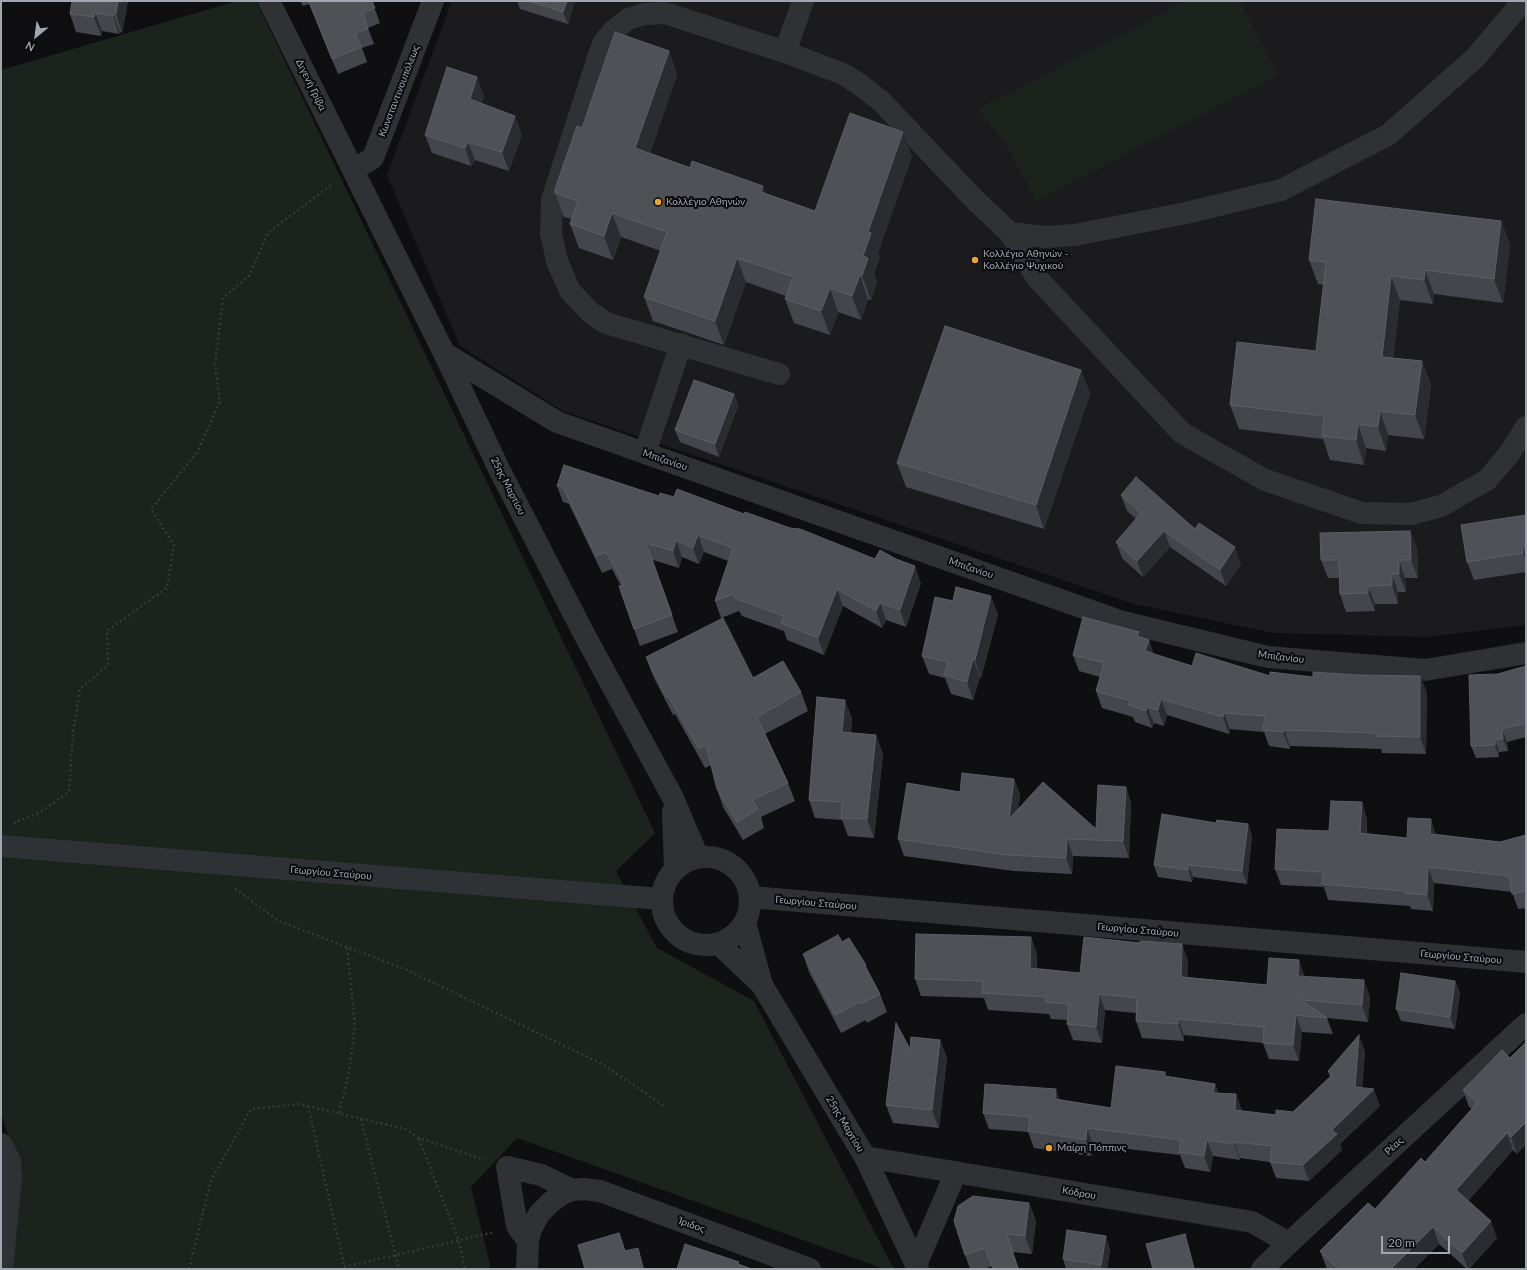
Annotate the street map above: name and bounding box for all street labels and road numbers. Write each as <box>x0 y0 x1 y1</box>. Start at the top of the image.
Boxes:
street label: Κωνσταντινουπόλεως <box>376 43 422 139</box>
street label: Διγενή Γρίβα <box>293 57 329 113</box>
street label: Μπιζανίου <box>641 447 689 473</box>
street label: 25ης Μαρτίου <box>488 455 528 517</box>
street label: Μπιζανίου <box>947 555 995 581</box>
street label: Μπιζανίου <box>1257 648 1305 666</box>
street label: Γεωργίου Σταύρου <box>290 863 372 883</box>
street label: Γεωργίου Σταύρου <box>775 893 857 913</box>
street label: Γεωργίου Σταύρου <box>1097 920 1179 940</box>
street label: Γεωργίου Σταύρου <box>1420 947 1502 967</box>
street label: 25ης Μαρτίου <box>823 1094 867 1154</box>
street label: Ρέας <box>1382 1135 1406 1157</box>
street label: Κόδρου <box>1061 1184 1097 1202</box>
street label: Ίριδος <box>677 1215 707 1235</box>

